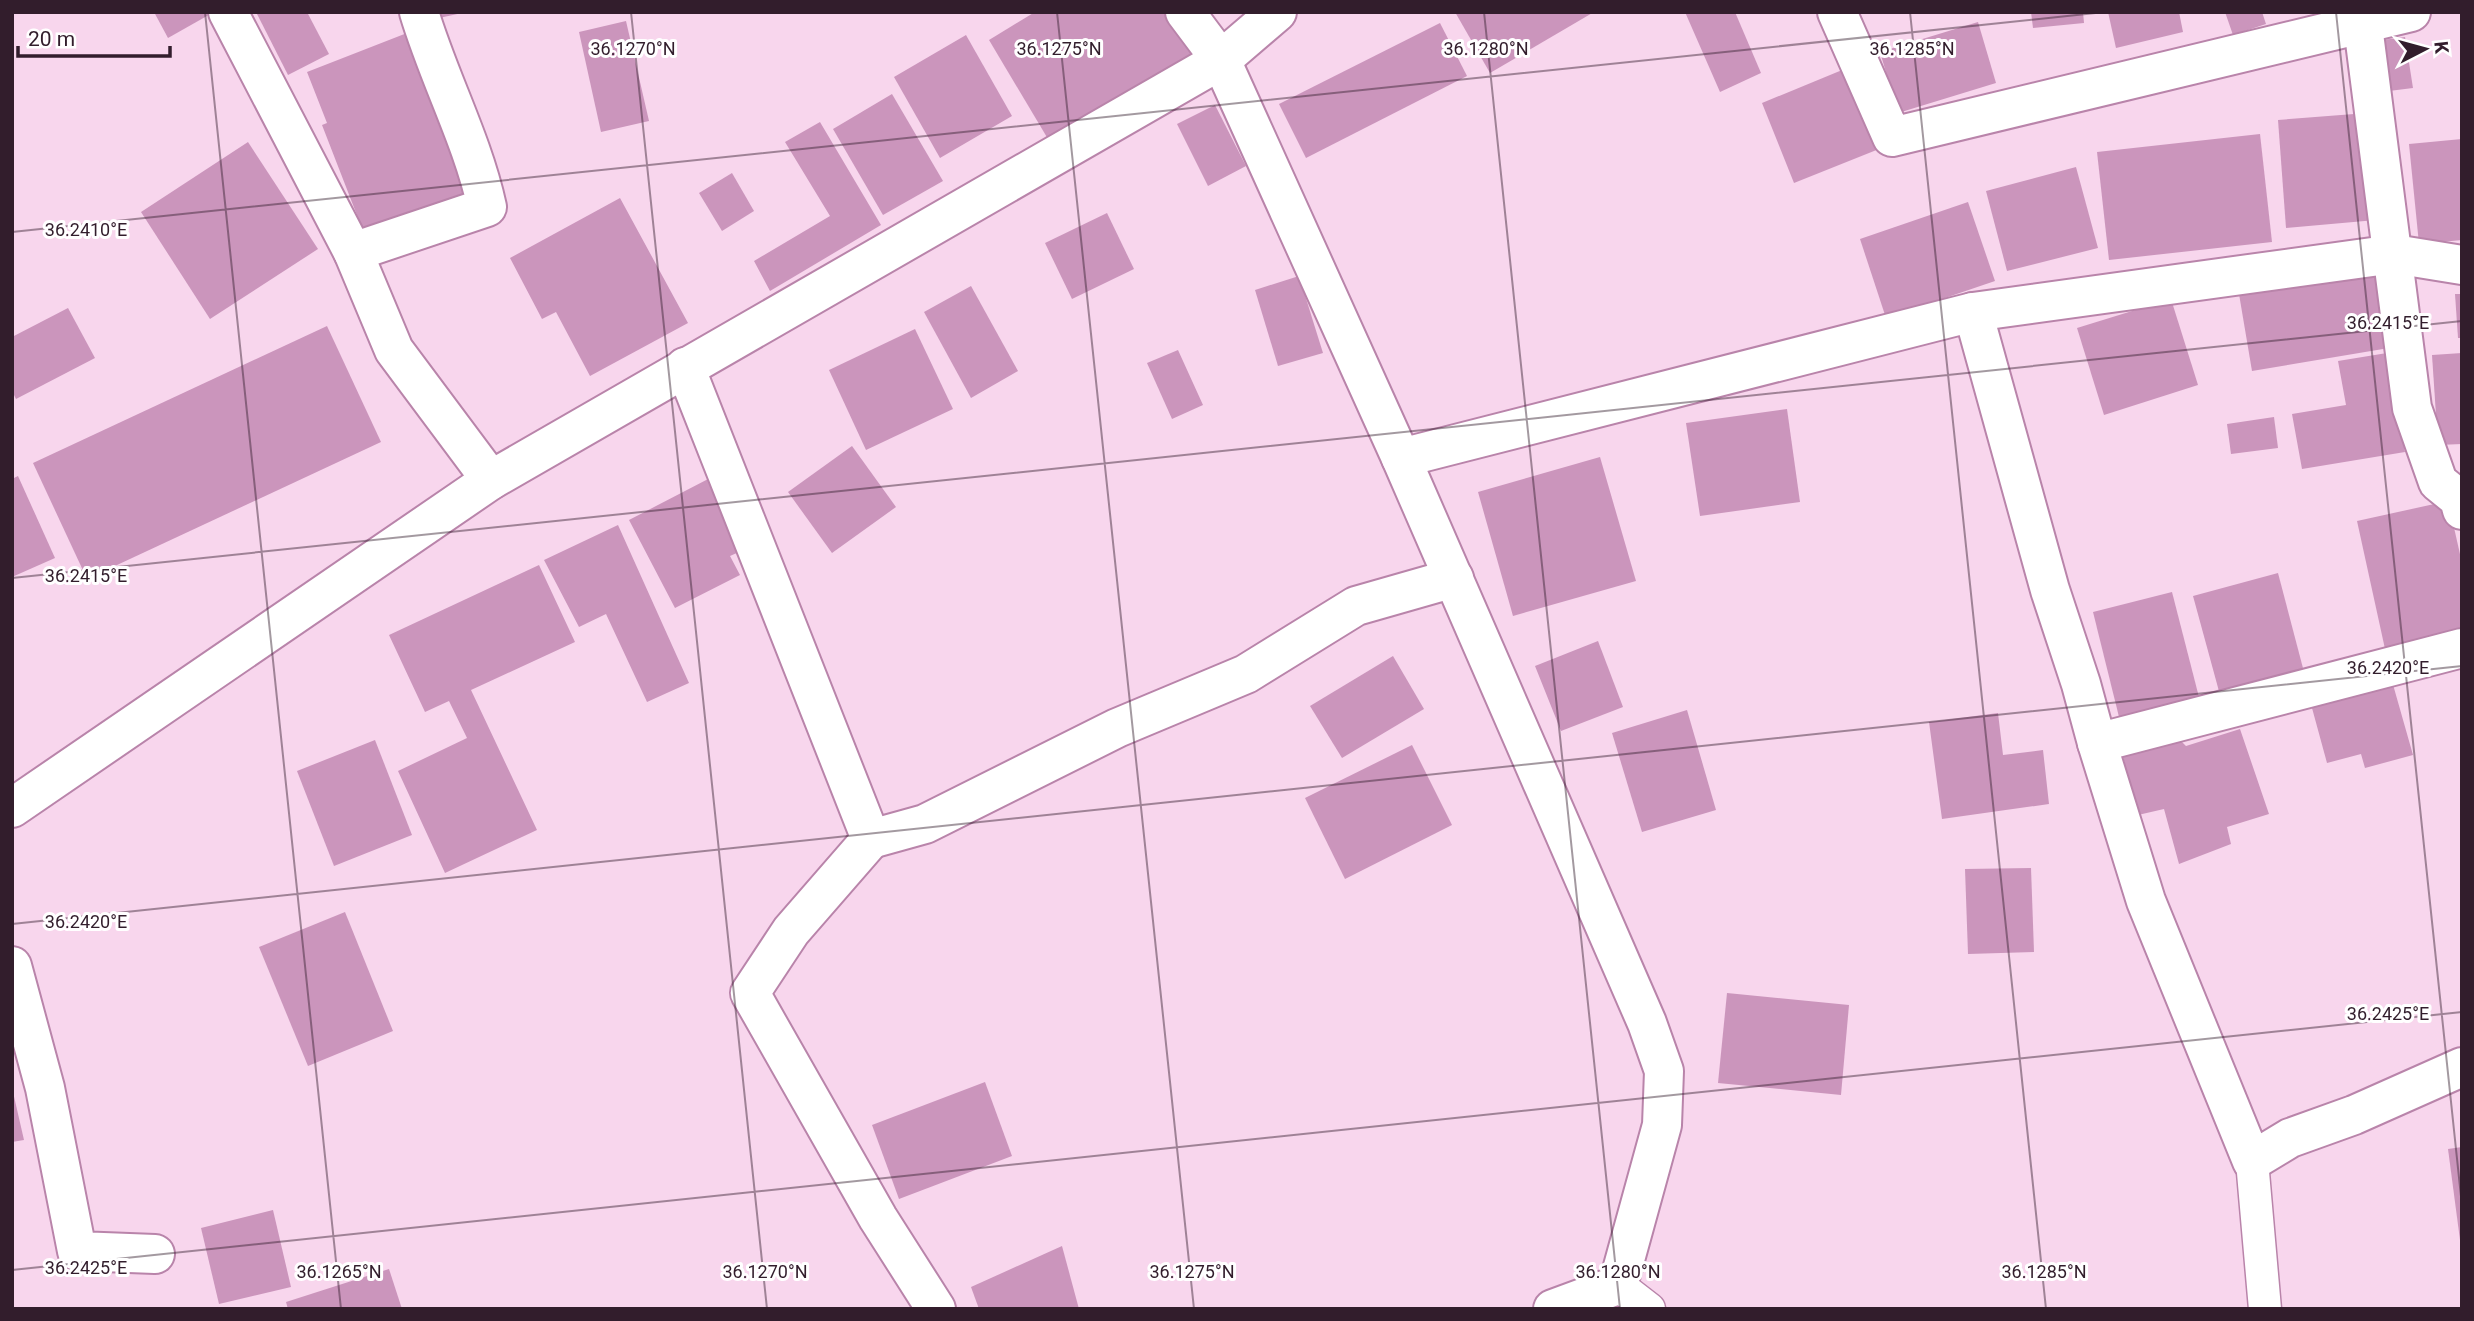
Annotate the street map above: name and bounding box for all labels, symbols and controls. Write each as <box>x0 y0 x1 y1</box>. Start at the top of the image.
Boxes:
scale bar <box>18 14 170 58</box>
north arrow <box>2390 14 2460 84</box>
text: 20 m <box>28 27 75 51</box>
text: 36.1270°N <box>590 38 676 59</box>
text: 36.1275°N <box>1016 38 1102 59</box>
text: 36.1280°N <box>1443 38 1529 59</box>
text: 36.1285°N <box>1869 38 1955 59</box>
text: K <box>2429 40 2454 55</box>
text: 36.2410°E <box>45 219 127 240</box>
text: 36.2415°E <box>2347 312 2429 333</box>
text: 36.2415°E <box>45 565 127 586</box>
text: 36.2420°E <box>2347 657 2429 678</box>
text: 36.2420°E <box>45 911 127 932</box>
text: 36.2425°E <box>2347 1003 2429 1024</box>
text: 36.2425°E <box>45 1257 127 1278</box>
text: 36.1265°N <box>296 1261 382 1282</box>
text: 36.1270°N <box>722 1261 808 1282</box>
text: 36.1275°N <box>1149 1261 1235 1282</box>
text: 36.1280°N <box>1575 1261 1661 1282</box>
text: 36.1285°N <box>2001 1261 2087 1282</box>

